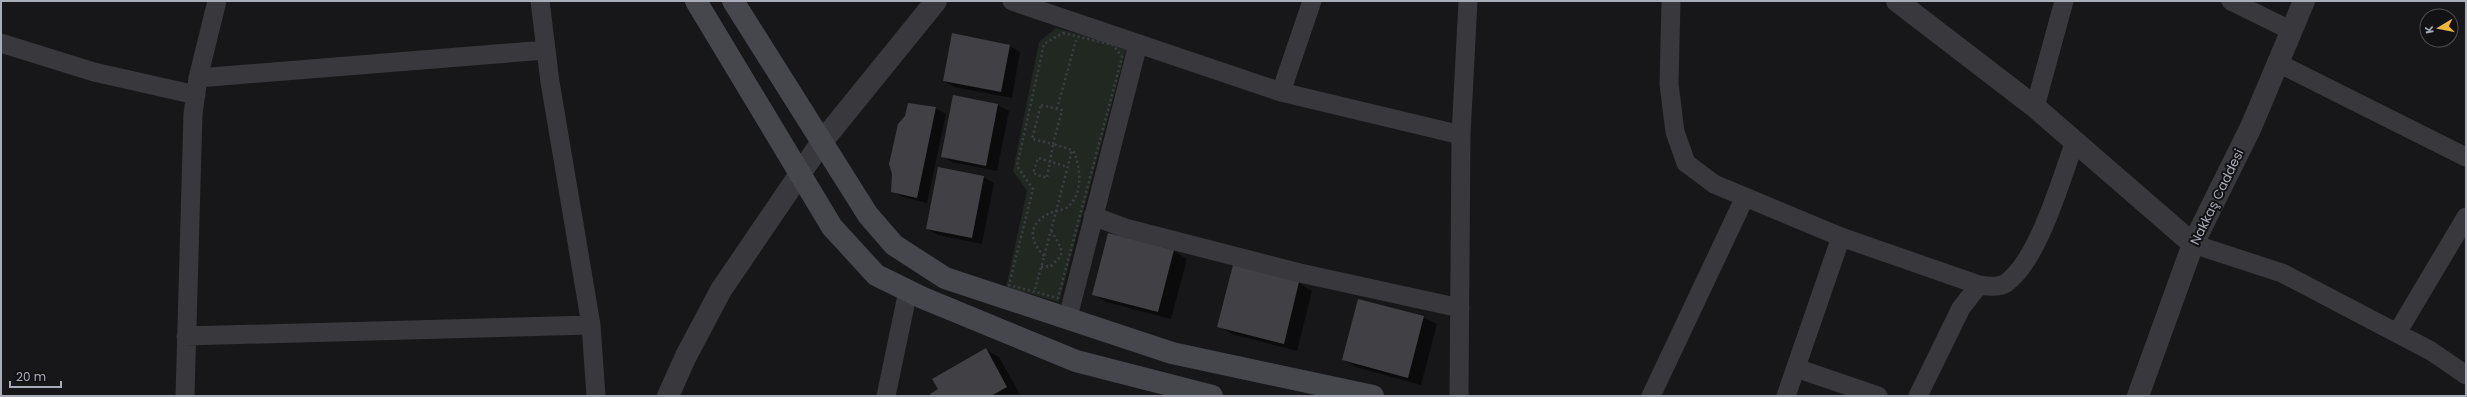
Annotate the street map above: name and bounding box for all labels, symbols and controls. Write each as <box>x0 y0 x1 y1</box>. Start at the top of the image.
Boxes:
north arrow <box>2419 8 2459 48</box>
text: K <box>2421 24 2438 35</box>
street label: Nakkaş Caddesi <box>2185 146 2249 248</box>
scale bar <box>10 363 61 389</box>
text: 20 m <box>16 368 46 385</box>

